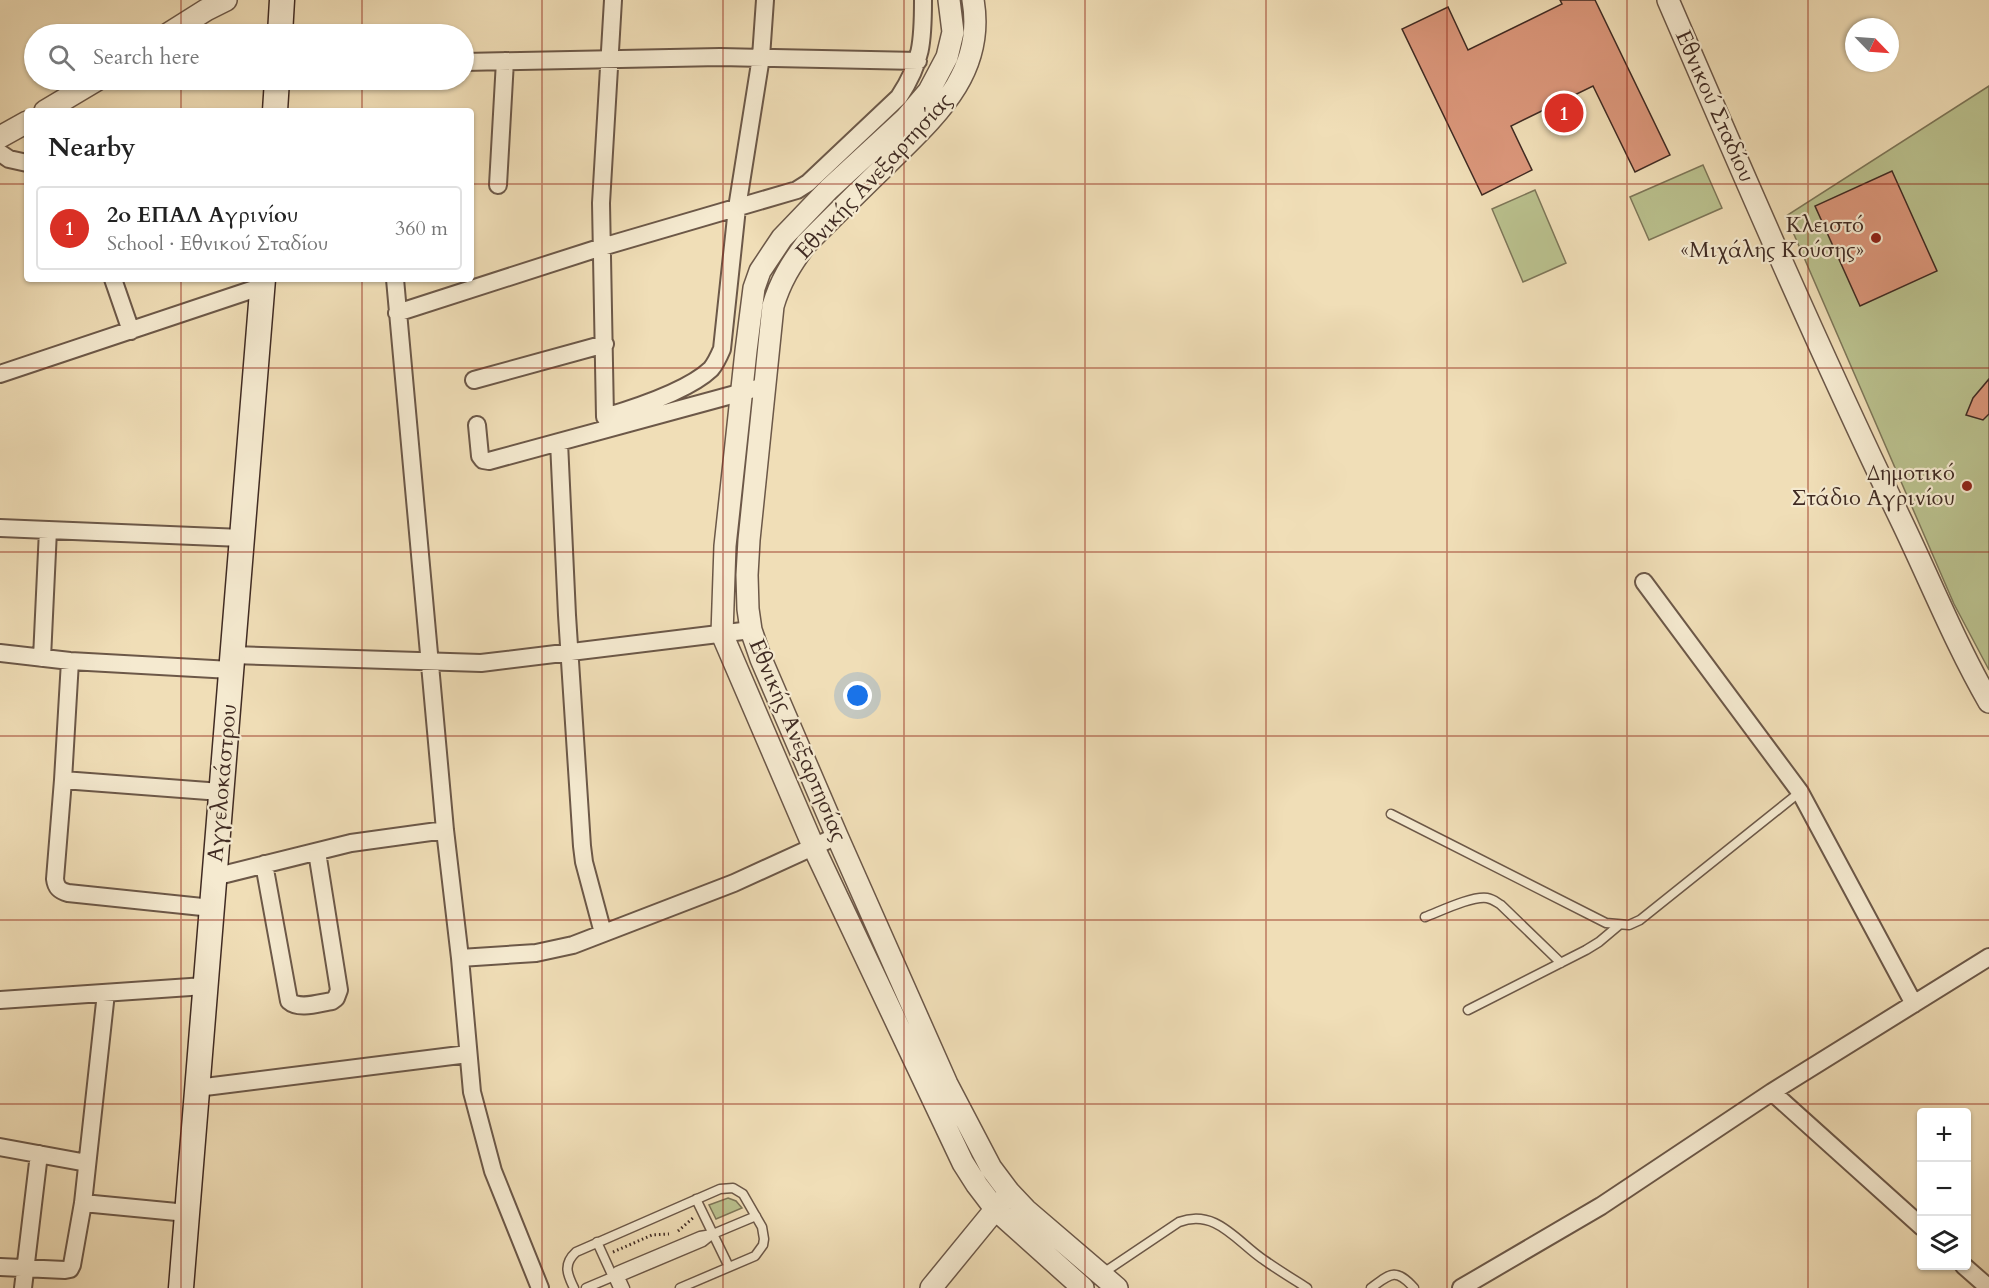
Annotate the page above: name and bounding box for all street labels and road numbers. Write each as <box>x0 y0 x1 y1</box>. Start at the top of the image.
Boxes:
street label: Εθνικού Σταδίου <box>1668 25 1762 187</box>
street label: Εθνικής Ανεξαρτησίας <box>789 86 959 266</box>
street label: Εθνικής Ανεξαρτησίας <box>742 634 854 846</box>
street label: Αγγελοκάστρου <box>200 703 244 863</box>

